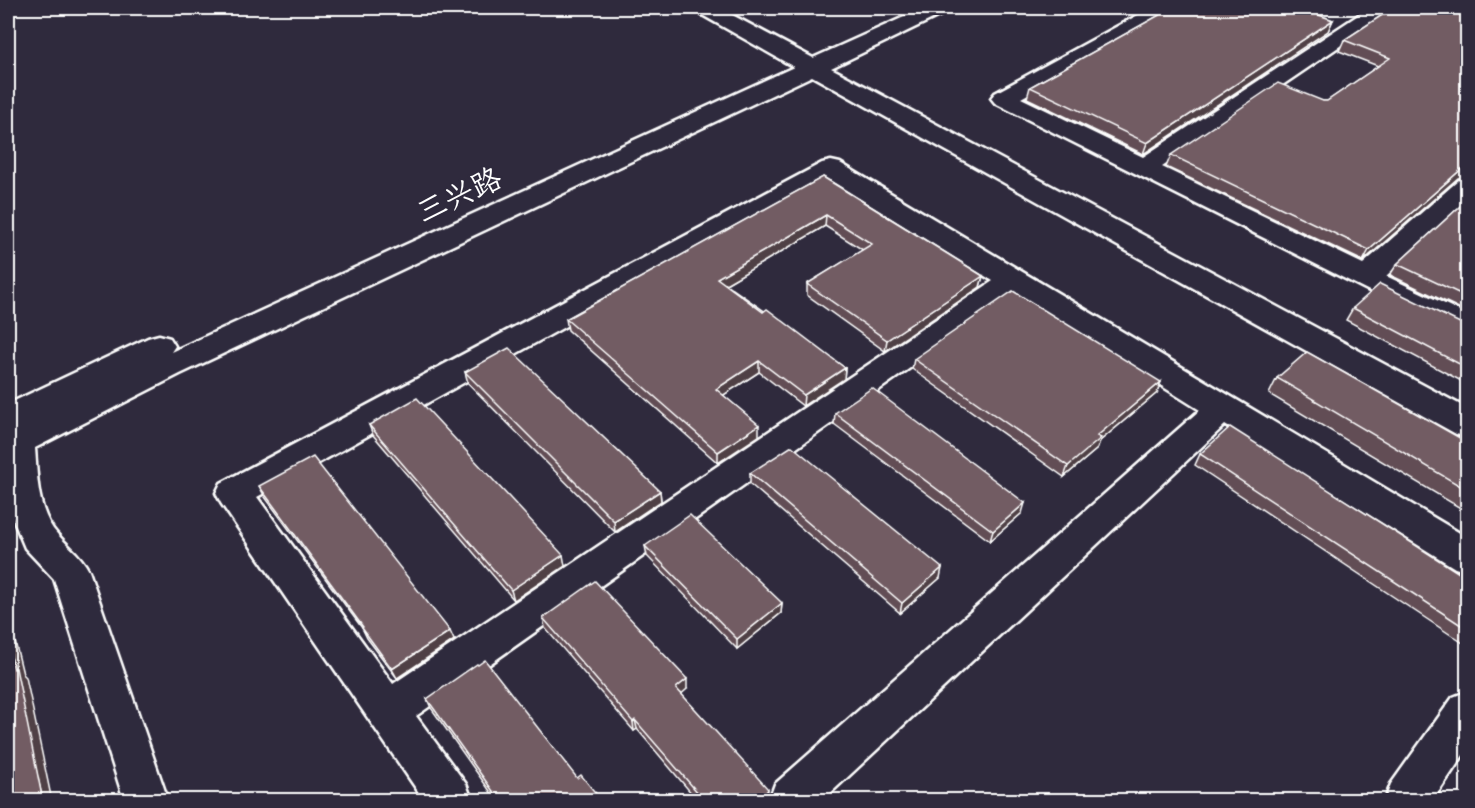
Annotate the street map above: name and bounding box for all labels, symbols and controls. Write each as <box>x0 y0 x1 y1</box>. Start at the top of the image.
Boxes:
street label: 三兴路 <box>410 159 508 231</box>

